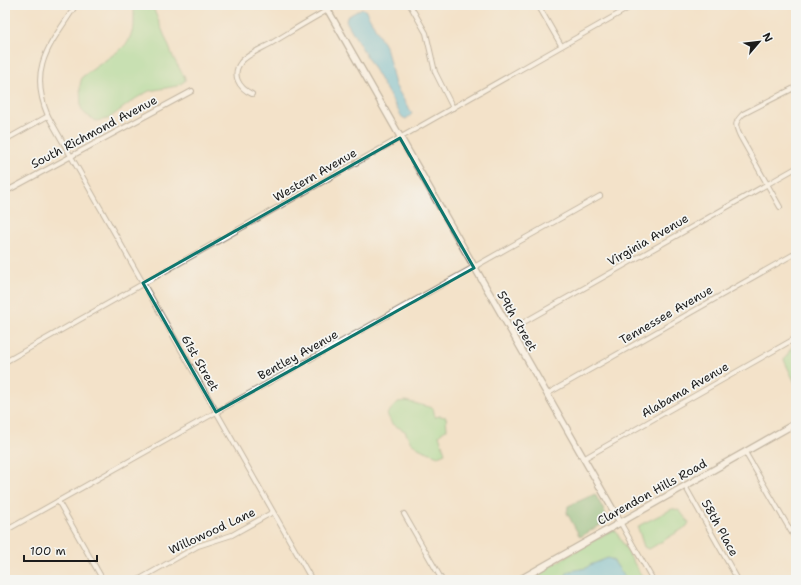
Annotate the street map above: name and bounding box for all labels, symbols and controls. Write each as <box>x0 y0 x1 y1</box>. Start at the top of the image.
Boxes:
north arrow <box>739 22 779 62</box>
text: N <box>759 30 776 45</box>
street label: South Richmond Avenue <box>28 92 160 172</box>
street label: Western Avenue <box>270 145 360 205</box>
street label: Virginia Avenue <box>605 210 692 270</box>
street label: Tennessee Avenue <box>616 282 716 348</box>
street label: 59th Street <box>493 288 541 354</box>
street label: Bentley Avenue <box>255 326 341 384</box>
street label: 61st Street <box>177 332 223 394</box>
street label: Alabama Avenue <box>638 358 732 422</box>
street label: Clarendon Hills Road <box>594 455 710 529</box>
street label: 58th Place <box>698 497 742 559</box>
street label: Willowood Lane <box>166 504 258 558</box>
scale bar <box>24 537 97 563</box>
text: 100 m <box>30 543 66 559</box>

